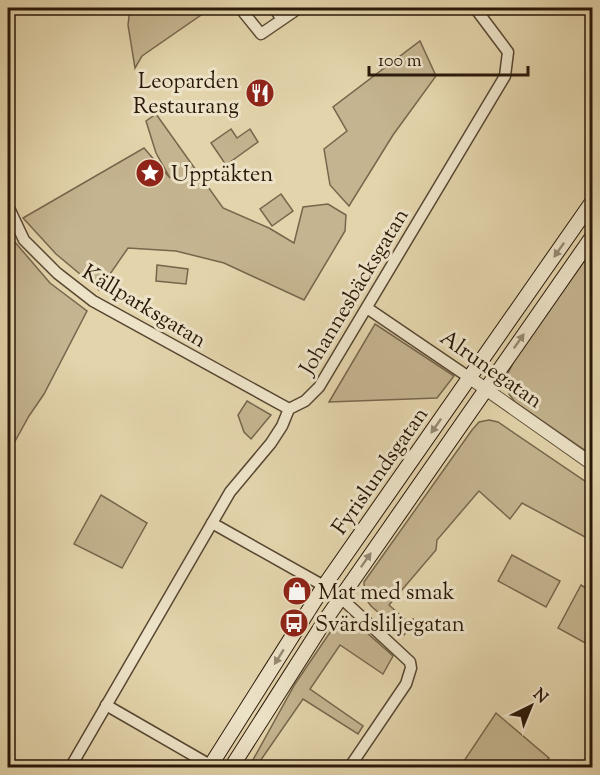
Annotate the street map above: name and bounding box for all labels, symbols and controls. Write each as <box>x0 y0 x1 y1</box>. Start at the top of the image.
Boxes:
scale bar <box>369 39 528 77</box>
text: 100 m <box>378 49 422 75</box>
place label: Leoparden Restaurang <box>133 67 239 124</box>
restaurant icon: Leoparden Restaurang <box>244 77 276 109</box>
place icon: Upptäkten <box>134 157 166 189</box>
place label: Upptäkten <box>171 160 273 192</box>
street label: Johannesbäcksgatan <box>293 203 418 383</box>
one-way arrow <box>553 242 565 258</box>
street label: Källparksgatan <box>75 258 212 357</box>
street label: Alrunegatan <box>432 323 548 418</box>
one-way arrow <box>513 334 525 350</box>
street label: Fyrislundsgatan <box>325 401 438 542</box>
one-way arrow <box>430 418 442 434</box>
one-way arrow <box>360 552 371 568</box>
shop icon: Mat med smak <box>281 575 313 607</box>
place label: Mat med smak <box>318 578 455 610</box>
bus stop icon: Svärdsliljegatan <box>278 607 310 639</box>
place label: Svärdsliljegatan <box>315 610 465 642</box>
one-way arrow <box>273 648 284 665</box>
north arrow <box>501 676 561 736</box>
text: N <box>527 684 552 710</box>

